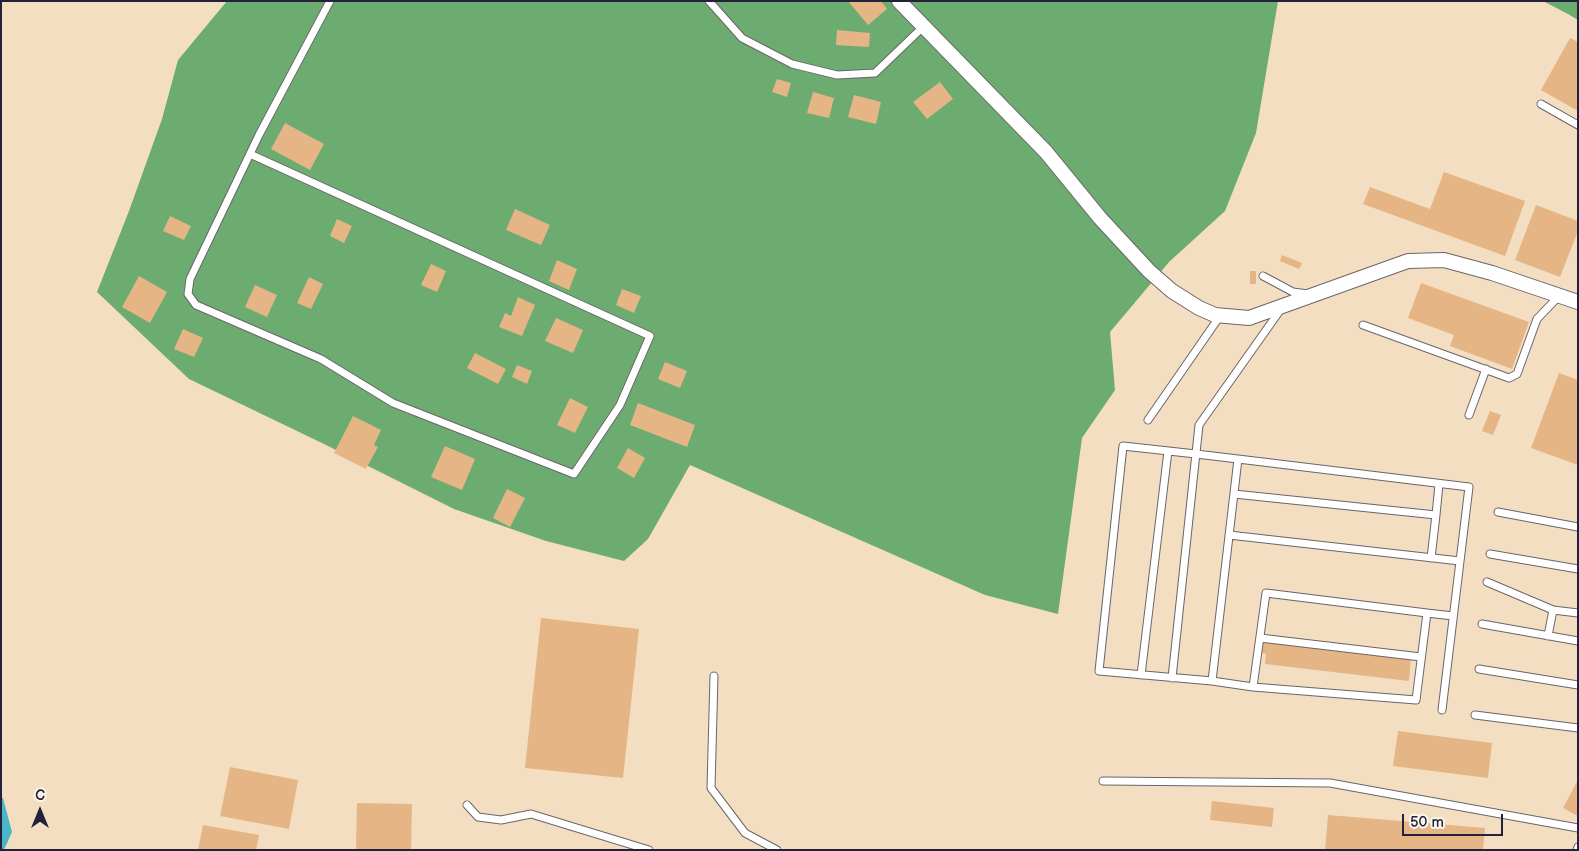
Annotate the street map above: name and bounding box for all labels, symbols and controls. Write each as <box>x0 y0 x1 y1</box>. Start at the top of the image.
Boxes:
north arrow <box>15 786 65 836</box>
text: С <box>35 787 45 804</box>
scale bar <box>1404 804 1505 836</box>
text: 50 m <box>1410 813 1444 832</box>

